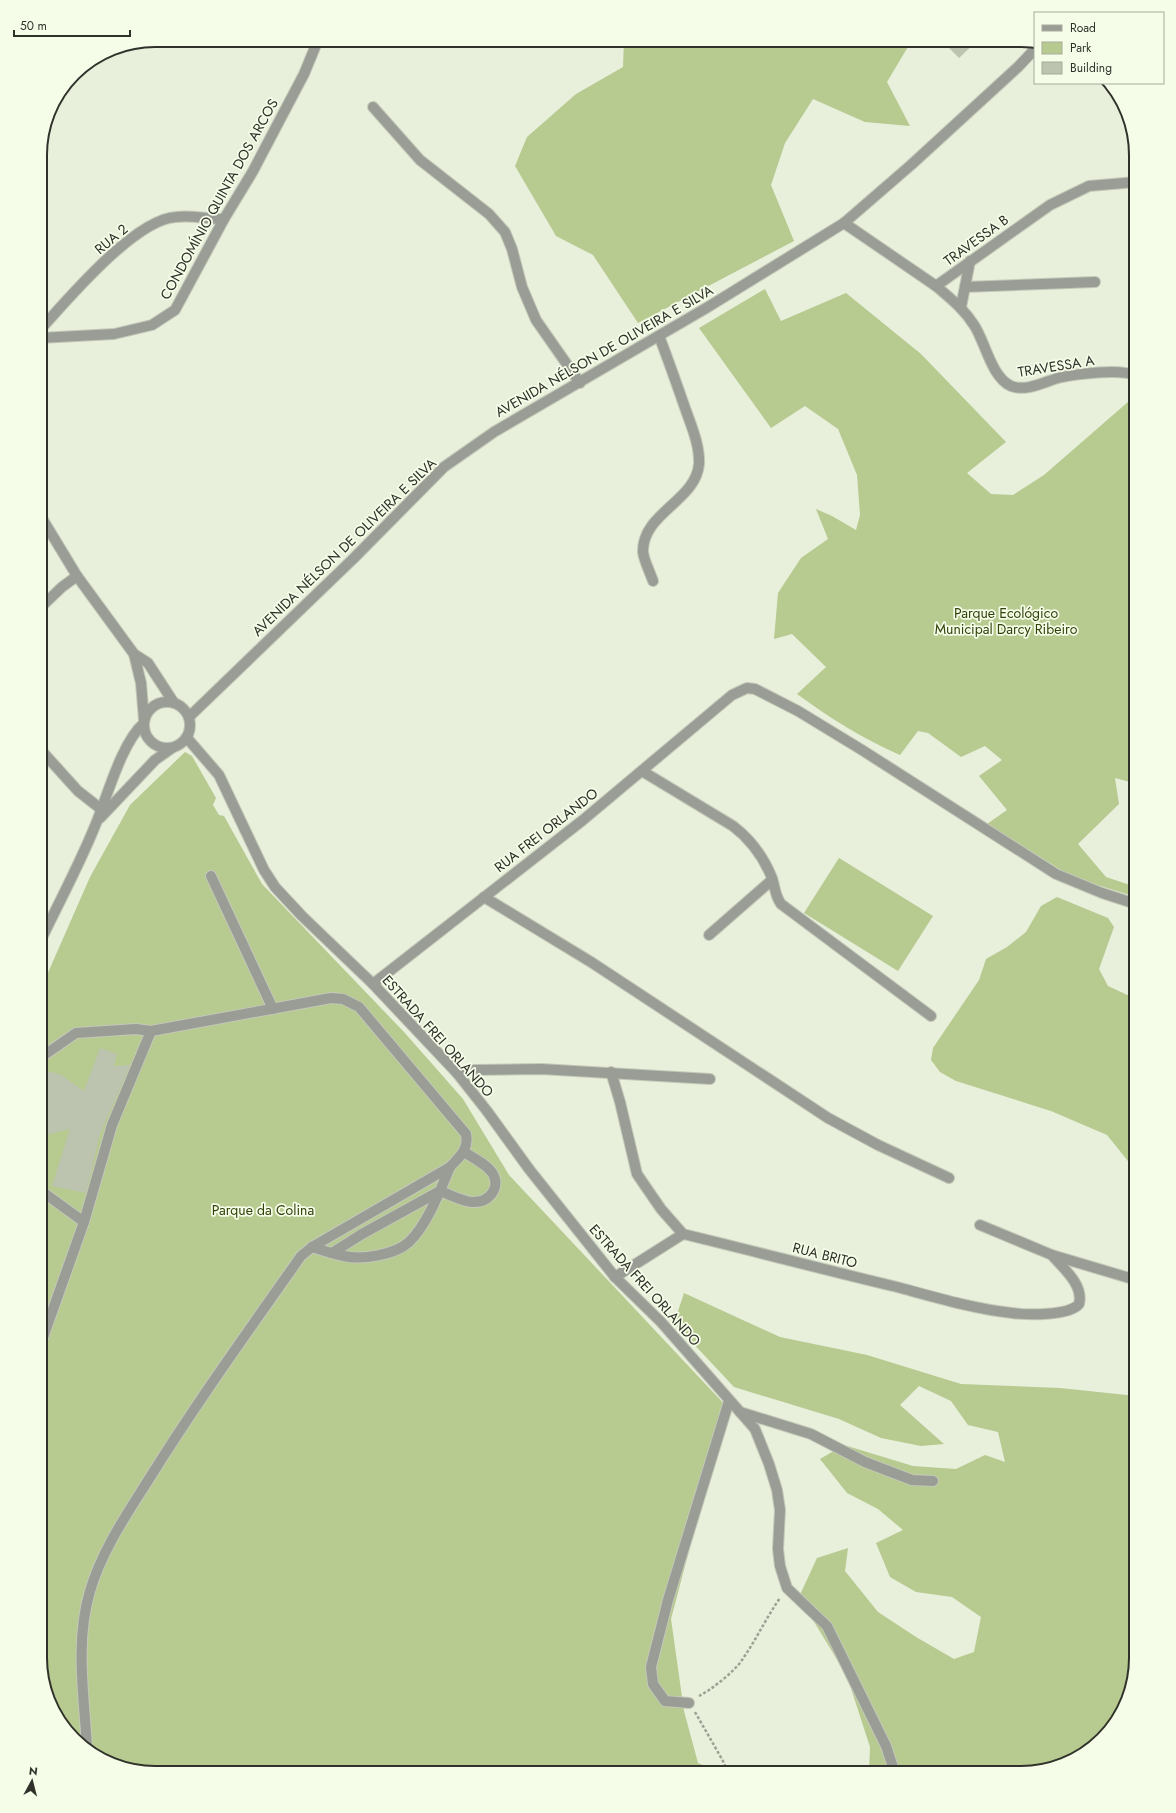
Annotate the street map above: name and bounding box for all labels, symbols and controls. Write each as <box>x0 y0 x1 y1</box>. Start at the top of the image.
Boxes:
scale bar <box>14 12 130 38</box>
legend <box>1034 12 1164 84</box>
text: 50 m <box>20 17 47 35</box>
text: Road <box>1070 19 1096 37</box>
text: Park <box>1070 39 1092 57</box>
text: Building <box>1070 59 1112 77</box>
street label: CONDOMÍNIO QUINTA DOS ARCOS <box>155 95 283 303</box>
street label: TRAVESSA B <box>939 210 1013 270</box>
street label: RUA 2 <box>90 219 132 259</box>
street label: AVENIDA NÉLSON DE OLIVEIRA E SILVA <box>491 280 718 422</box>
street label: TRAVESSA A <box>1016 350 1096 382</box>
street label: AVENIDA NÉLSON DE OLIVEIRA E SILVA <box>247 453 441 641</box>
park label: Parque Ecológico Municipal Darcy Ribeiro <box>935 603 1078 639</box>
street label: RUA FREI ORLANDO <box>490 783 602 877</box>
street label: ESTRADA FREI ORLANDO <box>378 971 498 1101</box>
park label: Parque da Colina <box>212 1200 314 1220</box>
street label: ESTRADA FREI ORLANDO <box>585 1220 705 1350</box>
street label: RUA BRITO <box>791 1237 859 1273</box>
north arrow <box>12 1761 52 1801</box>
text: N <box>28 1763 39 1780</box>

